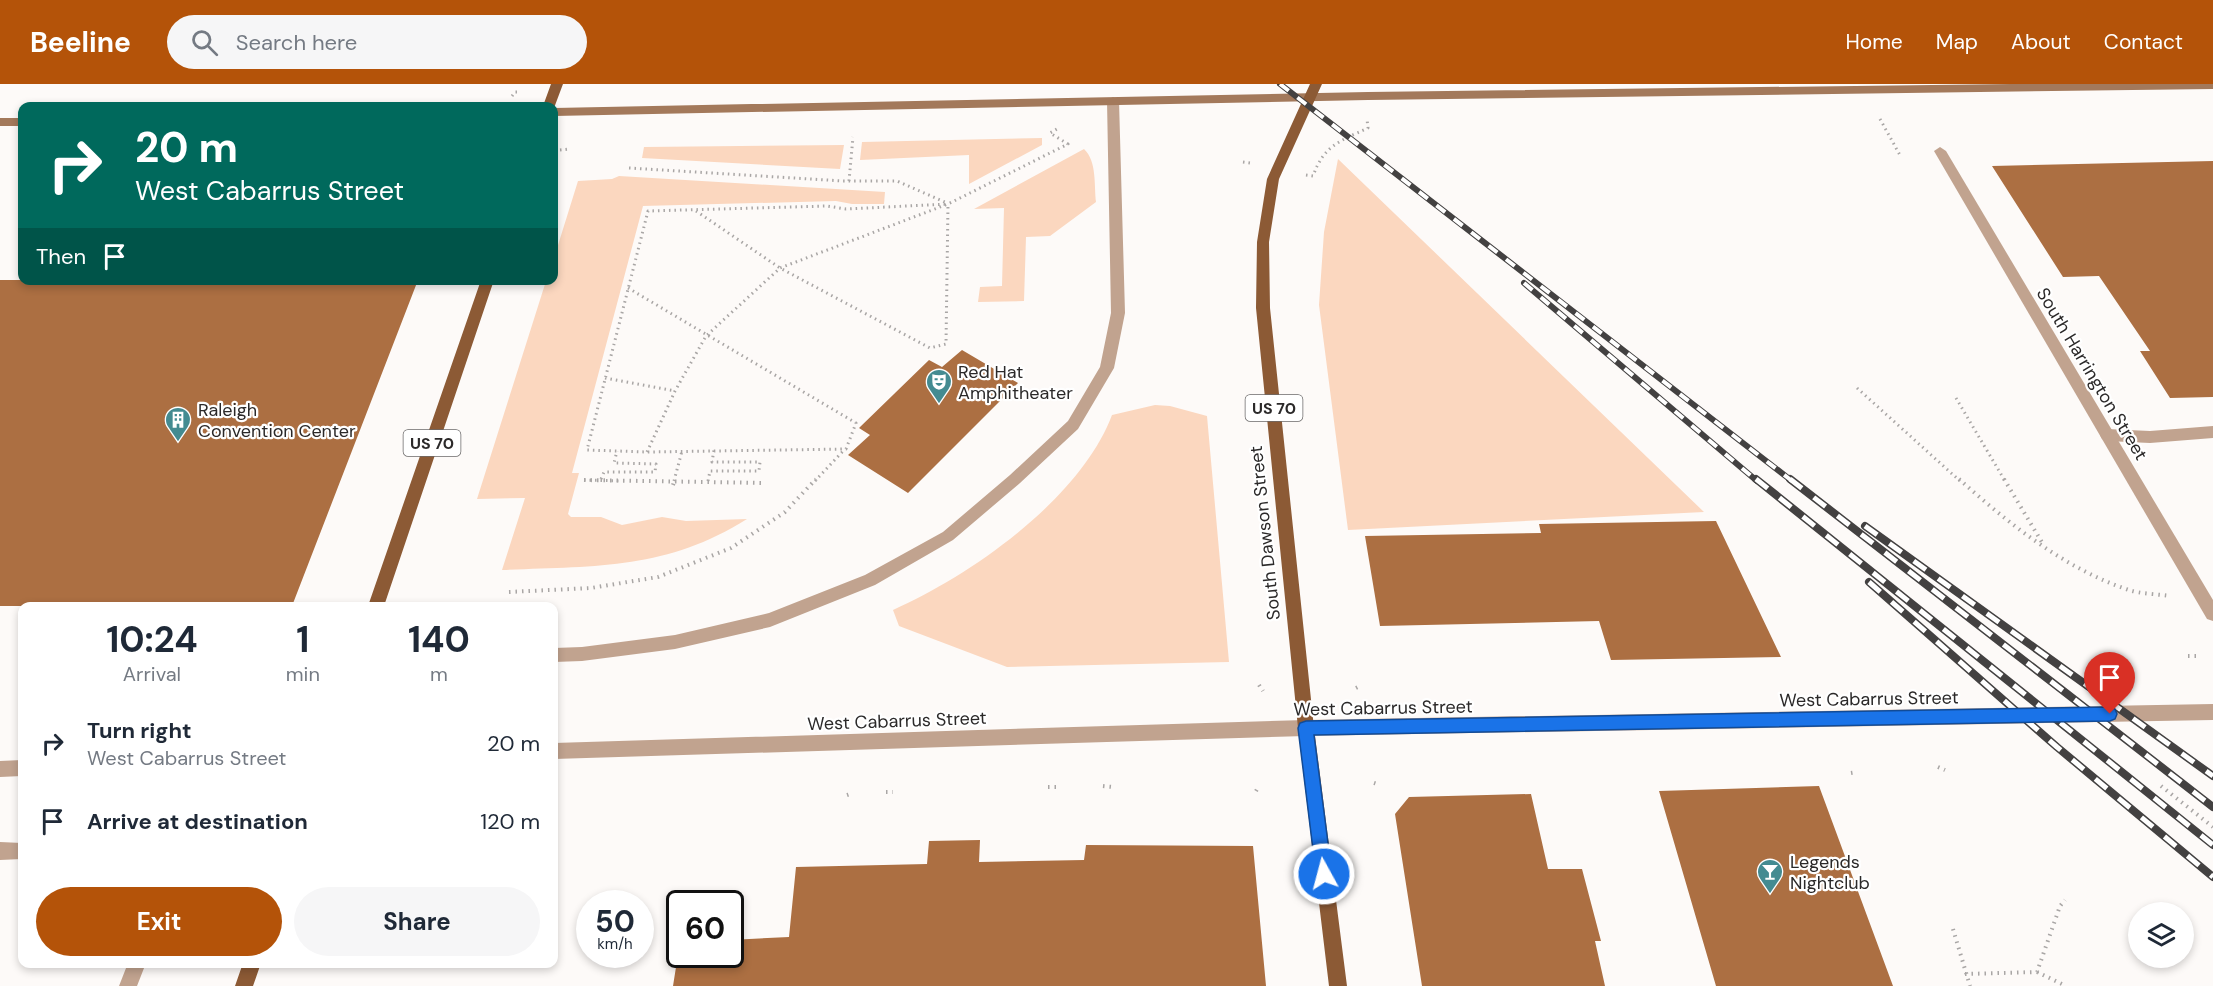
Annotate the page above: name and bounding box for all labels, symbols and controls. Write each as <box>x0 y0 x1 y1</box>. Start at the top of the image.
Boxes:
search box <box>167 15 587 69</box>
text: Beeline <box>30 24 131 61</box>
icon: search <box>188 26 221 59</box>
text: Search here <box>236 28 357 57</box>
text: Home <box>1845 28 1903 56</box>
text: Map <box>1936 28 1978 56</box>
text: About <box>2011 28 2071 56</box>
text: Contact <box>2104 28 2183 56</box>
text: 20 m <box>135 120 238 175</box>
icon: right <box>36 126 114 204</box>
text: West Cabarrus Street <box>135 173 404 208</box>
icon: arrive <box>98 240 131 273</box>
text: Then <box>36 242 86 271</box>
street label: South Harrington Street <box>2031 283 2153 465</box>
place label: Red Hat Amphitheater <box>958 360 1073 405</box>
theatre icon: Red Hat Amphitheater <box>924 367 954 405</box>
road number: US 70 <box>1246 395 1302 421</box>
place label: Raleigh Convention Center <box>198 398 356 443</box>
building icon: Raleigh Convention Center <box>163 405 193 443</box>
road number: US 70 <box>404 430 460 456</box>
street label: South Dawson Street <box>1244 445 1286 621</box>
text: 10:24 <box>106 616 198 663</box>
text: 1 <box>296 616 309 663</box>
text: 140 <box>408 616 470 663</box>
pin <box>2084 652 2135 714</box>
text: Arrival <box>123 661 181 687</box>
text: min <box>286 661 320 687</box>
text: m <box>430 661 448 687</box>
icon: arrive <box>2093 661 2126 694</box>
street label: West Cabarrus Street <box>1779 685 1959 713</box>
street label: West Cabarrus Street <box>1293 694 1473 722</box>
street label: West Cabarrus Street <box>807 706 987 736</box>
text: Turn right <box>87 716 192 745</box>
icon: right <box>36 727 69 760</box>
text: 20 m <box>487 729 540 758</box>
text: West Cabarrus Street <box>87 745 286 771</box>
icon: arrive <box>36 805 69 838</box>
text: Arrive at destination <box>87 807 308 836</box>
text: 120 m <box>480 807 540 836</box>
position arrow <box>1292 842 1356 906</box>
place label: Legends Nightclub <box>1790 850 1870 895</box>
bar icon: Legends Nightclub <box>1755 857 1785 895</box>
button: Exit <box>36 887 282 956</box>
button: Share <box>294 887 540 956</box>
speed limit sign: 60 <box>666 890 744 968</box>
text: 50 <box>595 902 635 941</box>
map controls <box>2128 902 2194 968</box>
button: layers <box>2128 902 2194 968</box>
text: km/h <box>597 934 633 954</box>

